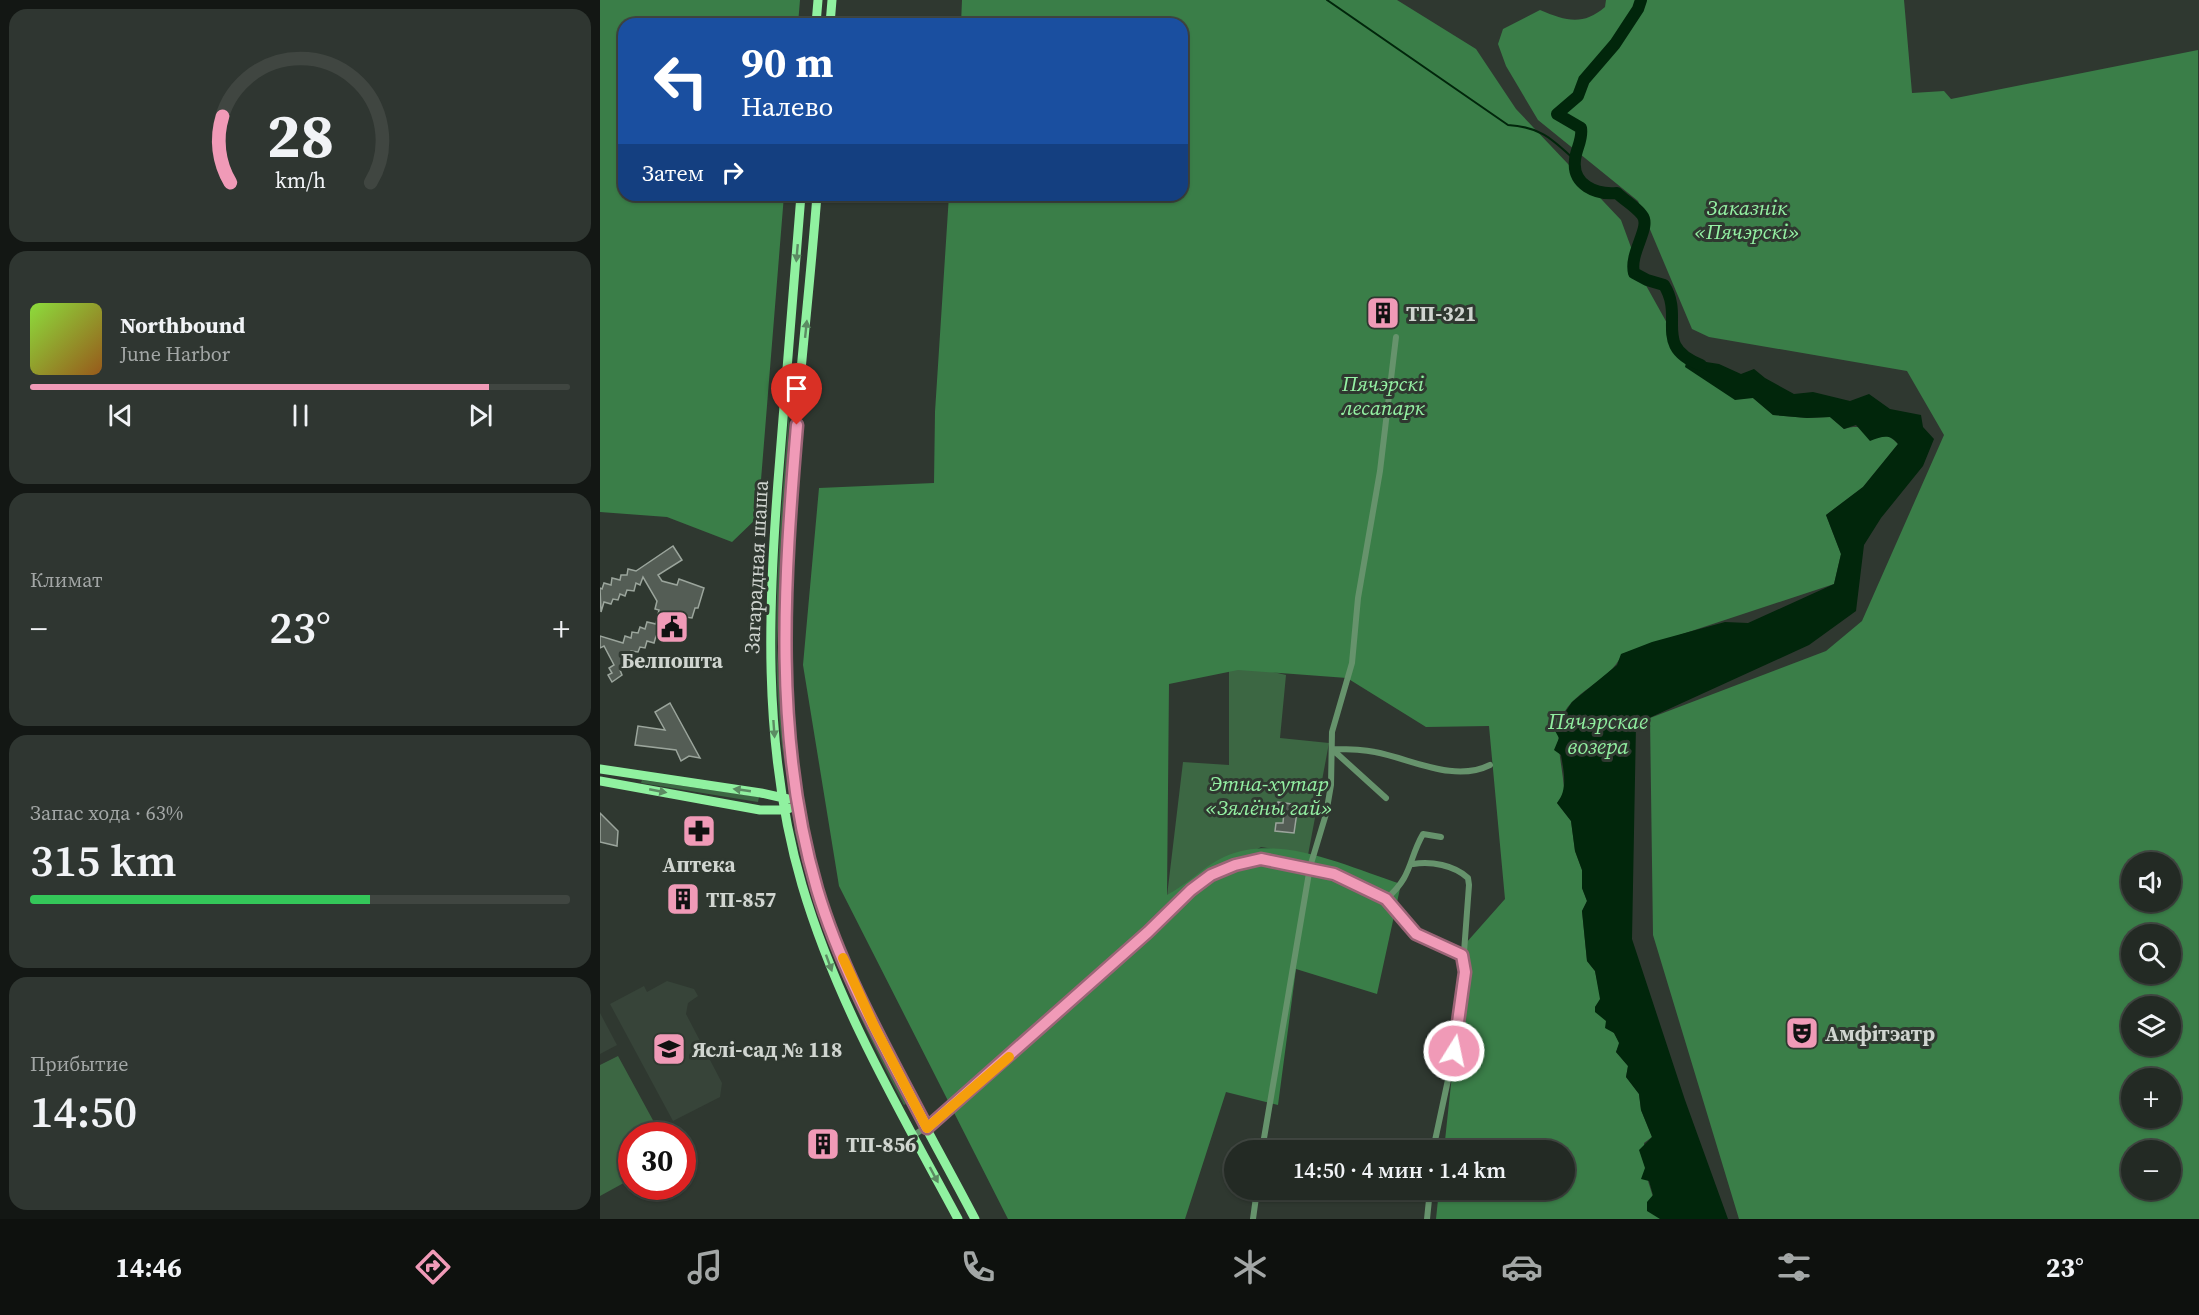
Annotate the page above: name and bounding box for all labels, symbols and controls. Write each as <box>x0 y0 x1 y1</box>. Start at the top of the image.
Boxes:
text: 90 m <box>741 33 834 91</box>
icon: left <box>642 42 720 120</box>
text: Налево <box>741 88 833 125</box>
text: 28 <box>266 92 334 178</box>
icon: right <box>716 156 749 189</box>
text: Затем <box>642 158 704 188</box>
text: km/h <box>274 166 326 195</box>
park label: Заказнік «Пячэрскі» <box>1694 193 1800 246</box>
one-way arrow <box>792 244 801 263</box>
building icon: ТП-321 <box>1365 295 1401 331</box>
place label: ТП-321 <box>1406 299 1476 328</box>
text: Northbound <box>120 310 245 340</box>
one-way arrow <box>801 319 811 338</box>
text: June Harbor <box>120 340 230 368</box>
pin <box>771 363 822 425</box>
park label: Пячэрскі лесапарк <box>1340 369 1425 422</box>
icon: arrive <box>780 372 813 405</box>
icon: previous <box>104 399 137 432</box>
icon: pause <box>284 399 317 432</box>
icon: next <box>464 399 497 432</box>
street label: Загарадная шаша <box>737 479 775 655</box>
text: Климат <box>30 566 103 594</box>
text: 23° <box>269 596 331 658</box>
text: − <box>30 606 48 651</box>
text: + <box>553 606 570 651</box>
public building icon: Белпошта <box>654 609 690 645</box>
place label: Белпошта <box>621 646 724 675</box>
water label: Пячэрскае возера <box>1547 706 1648 761</box>
one-way arrow <box>769 720 779 739</box>
park label: Этна-хутар «Зялёны гай» <box>1205 769 1333 822</box>
one-way arrow <box>732 785 751 794</box>
one-way arrow <box>648 787 667 796</box>
text: Запас хода · 63% <box>30 799 183 827</box>
pharmacy icon: Аптека <box>681 813 717 849</box>
text: 315 km <box>30 829 177 891</box>
place label: Аптека <box>662 850 737 879</box>
map controls <box>2121 852 2181 1200</box>
button: sound <box>2121 852 2181 912</box>
building icon: ТП-857 <box>665 881 701 917</box>
place label: ТП-857 <box>706 885 776 914</box>
button: search <box>2121 924 2181 984</box>
one-way arrow <box>825 954 835 972</box>
button: layers <box>2121 996 2181 1056</box>
theatre icon: Амфітэатр <box>1784 1015 1820 1051</box>
position arrow <box>1422 1019 1486 1083</box>
place label: Амфітэатр <box>1825 1019 1935 1048</box>
school or university icon: Яслі-сад № 118 <box>651 1031 687 1067</box>
place label: Яслі-сад № 118 <box>692 1035 842 1064</box>
text: Прибытие <box>30 1050 128 1078</box>
button: + <box>2121 1068 2181 1128</box>
text: 14:50 <box>30 1080 137 1142</box>
speed limit sign: 30 <box>618 1122 696 1200</box>
building icon: ТП-856 <box>805 1126 841 1162</box>
place label: ТП-856 <box>846 1130 916 1159</box>
button: − <box>2121 1140 2181 1200</box>
text: 14:50 · 4 мин · 1.4 km <box>1293 1155 1506 1185</box>
one-way arrow <box>929 1166 939 1184</box>
icon: directions <box>412 1246 454 1288</box>
icon: music <box>684 1246 726 1288</box>
icon: phone <box>957 1246 999 1288</box>
icon: climate <box>1229 1246 1271 1288</box>
icon: car <box>1501 1246 1543 1288</box>
icon: filters <box>1773 1246 1815 1288</box>
text: 14:46 <box>115 1249 182 1286</box>
text: 23° <box>2046 1249 2084 1286</box>

